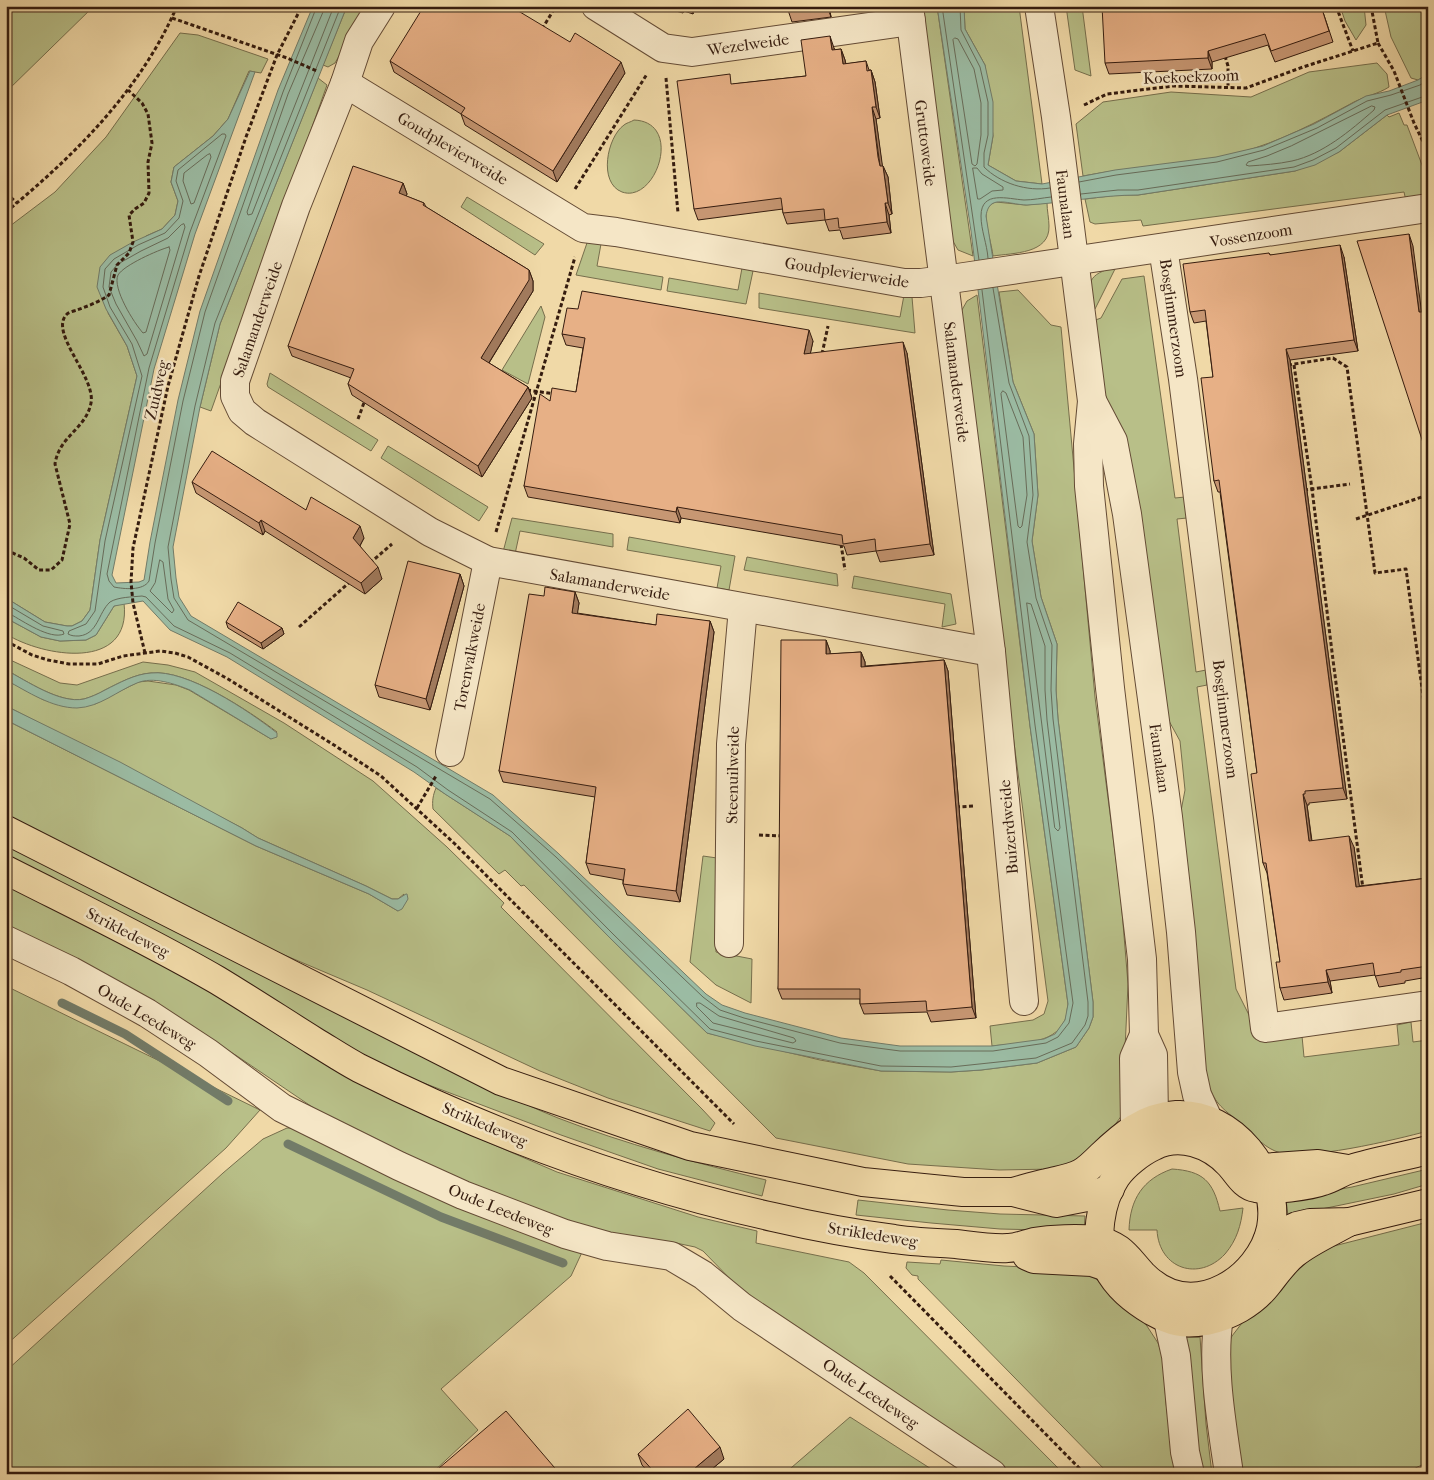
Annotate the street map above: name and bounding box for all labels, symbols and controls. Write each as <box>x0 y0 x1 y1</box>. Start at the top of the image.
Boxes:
street label: Wezelweide <box>705 29 790 60</box>
street label: Koekoekzoom <box>1143 65 1240 88</box>
street label: Gruttoweide <box>911 99 940 188</box>
street label: Goudplevierweide <box>394 108 512 189</box>
street label: Faunalaan <box>1052 168 1079 241</box>
street label: Vossenzoom <box>1208 219 1294 252</box>
street label: Goudplevierweide <box>783 253 911 292</box>
street label: Bosglimmerzoom <box>1156 257 1191 379</box>
street label: Salamanderweide <box>229 258 286 380</box>
street label: Salamanderweide <box>940 321 973 444</box>
street label: Zuidweg <box>140 358 173 422</box>
street label: Salamanderweide <box>548 565 672 604</box>
street label: Torenvalkweide <box>450 601 489 713</box>
street label: Bosglimmerzoom <box>1209 658 1242 780</box>
street label: Faunalaan <box>1145 722 1174 795</box>
street label: Steenuilweide <box>722 726 743 824</box>
street label: Buizerdweide <box>995 779 1022 875</box>
street label: Strikledeweg <box>83 903 173 962</box>
street label: Oude Leedeweg <box>94 979 200 1054</box>
street label: Strikledeweg <box>439 1098 531 1151</box>
street label: Oude Leedeweg <box>445 1180 557 1239</box>
street label: Strikledeweg <box>827 1218 920 1251</box>
street label: Oude Leedeweg <box>819 1354 923 1433</box>

